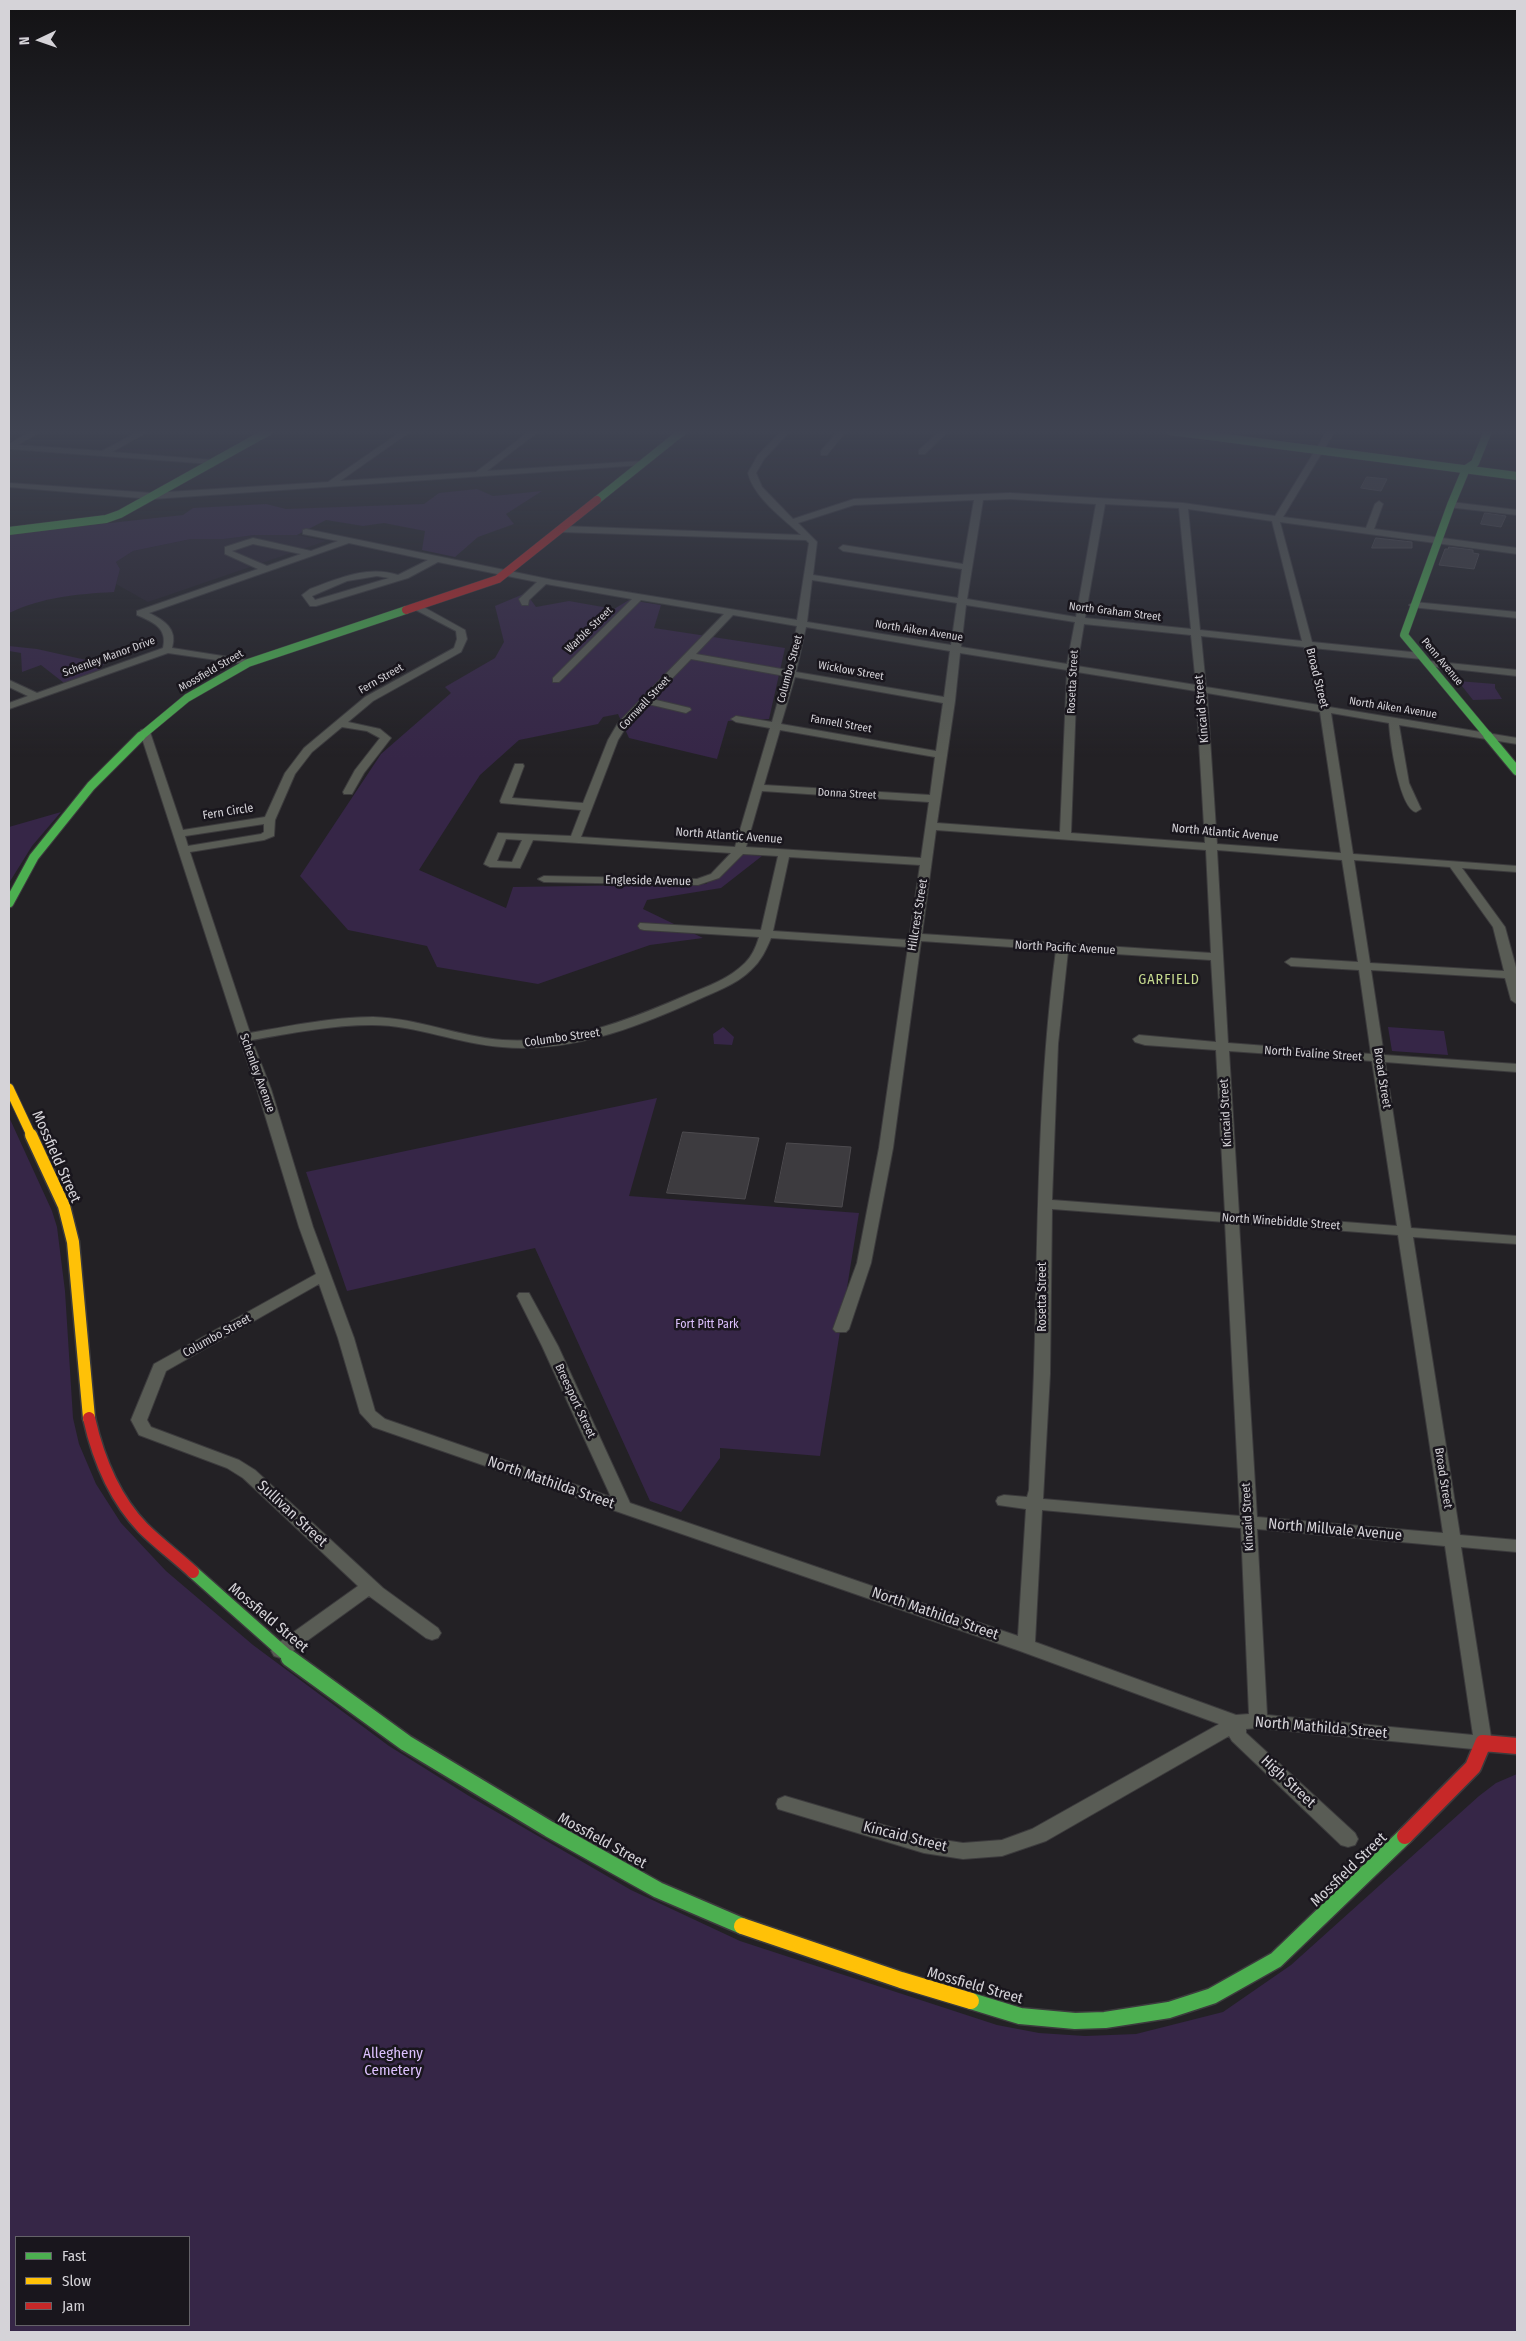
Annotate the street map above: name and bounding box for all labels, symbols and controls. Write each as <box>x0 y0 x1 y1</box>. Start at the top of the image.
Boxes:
north arrow <box>15 15 65 65</box>
text: N <box>16 36 33 45</box>
street label: North Graham Street <box>1068 600 1162 624</box>
street label: Warble Street <box>563 604 615 656</box>
street label: North Aiken Avenue <box>874 618 964 644</box>
street label: Schenley Manor Drive <box>61 634 157 680</box>
street label: Columbo Street <box>775 634 805 704</box>
street label: Penn Avenue <box>1418 636 1466 688</box>
street label: Mossfield Street <box>176 647 246 695</box>
street label: Broad Street <box>1303 647 1331 709</box>
street label: Rosetta Street <box>1065 650 1081 714</box>
street label: Wicklow Street <box>817 659 885 683</box>
street label: Fern Street <box>356 661 406 697</box>
street label: Cornwall Street <box>617 673 673 733</box>
street label: Kincaid Street <box>1192 674 1212 744</box>
street label: North Aiken Avenue <box>1348 695 1438 721</box>
street label: Fannell Street <box>809 712 873 736</box>
street label: Donna Street <box>817 786 877 802</box>
street label: Fern Circle <box>202 801 254 823</box>
street label: North Atlantic Avenue <box>1171 821 1279 845</box>
street label: North Atlantic Avenue <box>675 825 783 847</box>
street label: Engleside Avenue <box>605 873 691 889</box>
street label: Hillcrest Street <box>905 878 931 952</box>
street label: North Pacific Avenue <box>1014 938 1116 958</box>
district label: GARFIELD <box>1137 972 1201 988</box>
street label: Columbo Street <box>523 1026 601 1050</box>
street label: Schenley Avenue <box>236 1032 278 1114</box>
street label: North Evaline Street <box>1264 1043 1362 1065</box>
street label: Broad Street <box>1370 1047 1394 1109</box>
street label: Kincaid Street <box>1217 1078 1235 1148</box>
street label: Mossfield Street <box>28 1108 84 1206</box>
street label: North Winebiddle Street <box>1221 1211 1341 1233</box>
street label: Rosetta Street <box>1036 1262 1050 1332</box>
street label: Columbo Street <box>180 1311 254 1361</box>
park label: Fort Pitt Park <box>675 1318 739 1332</box>
street label: Breesport Street <box>551 1361 599 1441</box>
street label: Broad Street <box>1431 1447 1455 1509</box>
street label: North Mathilda Street <box>485 1453 617 1513</box>
street label: Sullivan Street <box>253 1477 331 1551</box>
street label: Kincaid Street <box>1239 1482 1257 1552</box>
street label: North Millvale Avenue <box>1267 1515 1403 1545</box>
street label: Mossfield Street <box>224 1579 312 1657</box>
street label: North Mathilda Street <box>869 1584 1001 1644</box>
street label: North Mathilda Street <box>1254 1713 1388 1743</box>
street label: High Street <box>1257 1752 1319 1812</box>
street label: Mossfield Street <box>554 1809 650 1873</box>
street label: Kincaid Street <box>861 1818 949 1856</box>
street label: Mossfield Street <box>1307 1829 1391 1911</box>
street label: Mossfield Street <box>925 1964 1025 2008</box>
park label: Allegheny Cemetery <box>363 2045 423 2080</box>
legend <box>15 2236 190 2326</box>
text: Fast <box>62 2247 86 2265</box>
text: Slow <box>62 2272 91 2290</box>
text: Jam <box>62 2297 85 2315</box>

